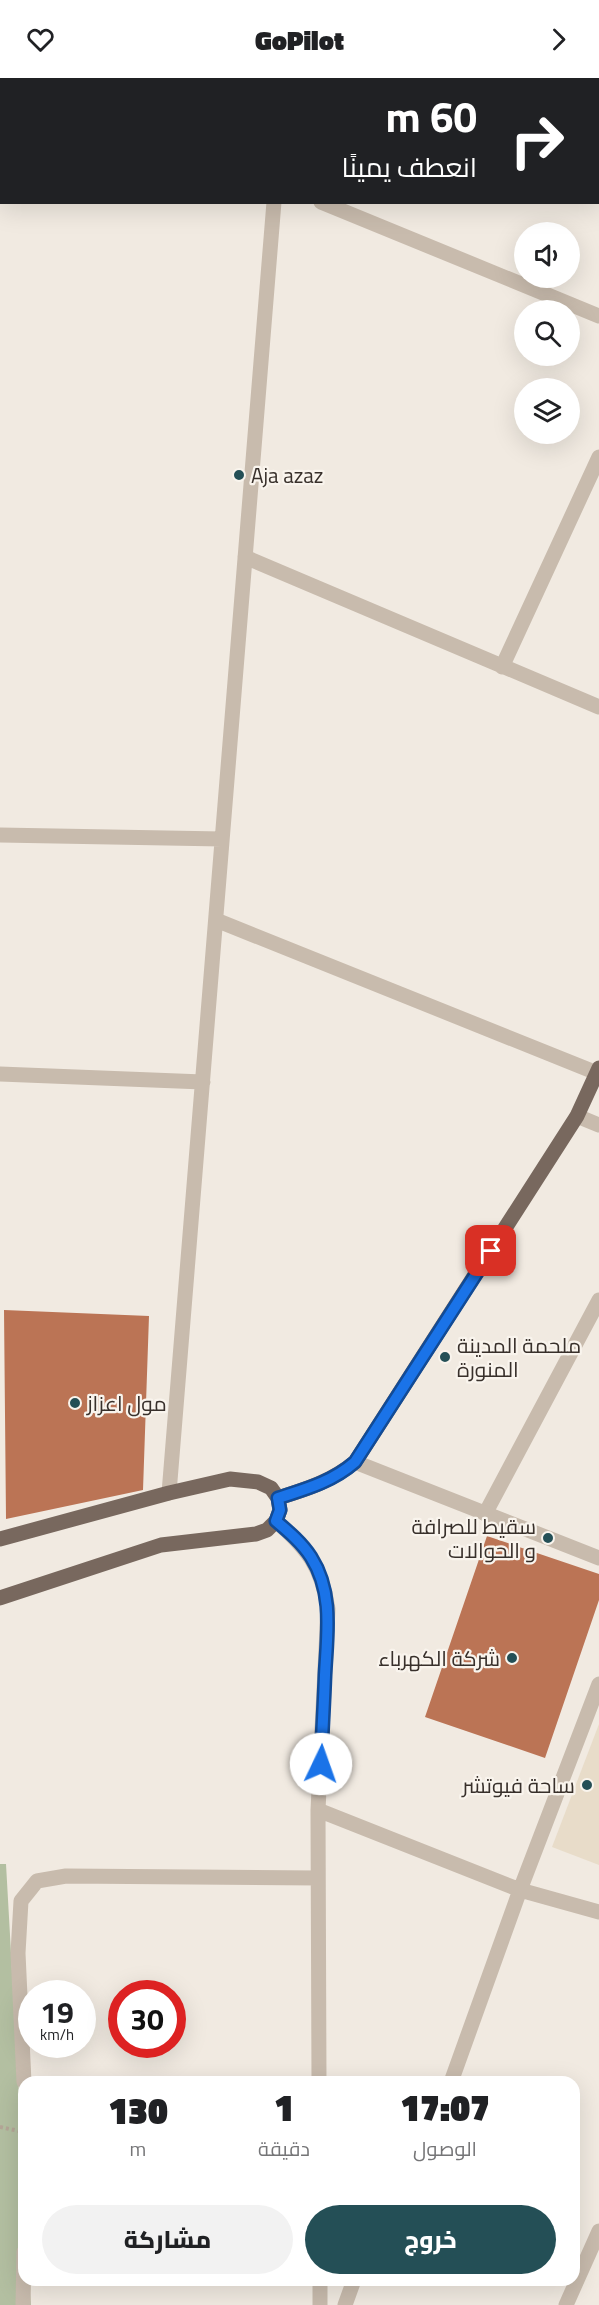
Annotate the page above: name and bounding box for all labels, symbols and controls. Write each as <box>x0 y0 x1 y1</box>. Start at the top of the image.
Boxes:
text: GoPilot <box>255 19 344 60</box>
icon: heart <box>24 23 57 56</box>
icon: forward <box>542 23 575 56</box>
text: 60 m <box>385 84 477 148</box>
icon: right <box>498 102 576 180</box>
text: انعطف يمينًا <box>341 146 477 187</box>
map controls <box>514 222 580 444</box>
button: sound <box>514 222 580 288</box>
button: search <box>514 300 580 366</box>
button: layers <box>514 378 580 444</box>
place label: Aja azaz <box>251 459 323 491</box>
marker: Aja azaz <box>232 468 246 482</box>
pin <box>465 1225 516 1276</box>
icon: arrive <box>474 1234 507 1267</box>
place label: ملحمة المدينة المنورة <box>457 1329 581 1385</box>
marker: ملحمة المدينة المنورة <box>438 1350 452 1364</box>
place label: مول اعزاز <box>86 1387 167 1419</box>
marker: مول اعزاز <box>68 1396 82 1410</box>
place label: سقيط للصرافة و الحوالات <box>411 1510 536 1566</box>
marker: سقيط للصرافة و الحوالات <box>541 1531 555 1545</box>
place label: شركة الكهرباء <box>378 1642 500 1674</box>
marker: شركة الكهرباء <box>505 1651 519 1665</box>
position arrow <box>289 1732 353 1796</box>
place label: ساحة فيوتشر <box>461 1769 575 1801</box>
marker: ساحة فيوتشر <box>580 1778 594 1792</box>
speed limit sign: 30 <box>108 1980 186 2058</box>
text: 19 <box>40 1989 74 2035</box>
text: km/h <box>40 2023 74 2046</box>
text: 1 <box>274 2080 294 2135</box>
text: 17:07 <box>400 2080 490 2135</box>
text: 130 <box>108 2083 168 2138</box>
text: m <box>130 2133 146 2164</box>
text: دقيقة <box>258 2133 310 2164</box>
text: الوصول <box>413 2133 477 2164</box>
button: مشاركة <box>42 2205 293 2274</box>
button: خروج <box>305 2205 556 2274</box>

